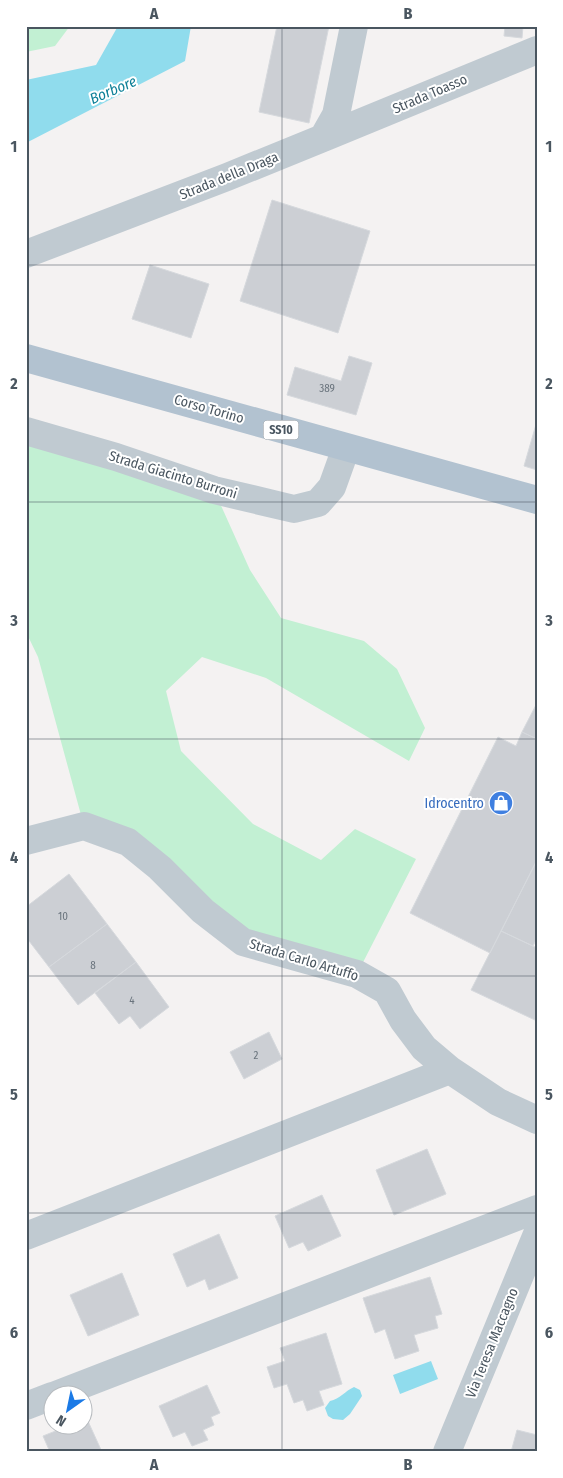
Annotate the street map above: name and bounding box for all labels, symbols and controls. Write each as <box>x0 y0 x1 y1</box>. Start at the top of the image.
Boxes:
text: A <box>149 4 159 23</box>
text: B <box>404 4 413 23</box>
street label: Strada Toasso <box>390 71 470 117</box>
water label: Borbore <box>87 72 139 108</box>
text: 1 <box>11 137 17 156</box>
text: 1 <box>546 137 552 156</box>
street label: Strada della Draga <box>177 148 281 204</box>
text: 2 <box>9 374 18 393</box>
text: 2 <box>544 374 553 393</box>
house number: 389 <box>319 382 335 395</box>
street label: Corso Torino <box>172 391 246 427</box>
road number: SS10 <box>264 420 298 440</box>
street label: Strada Giacinto Burroni <box>107 447 239 503</box>
text: 3 <box>9 611 18 630</box>
text: 3 <box>544 611 553 630</box>
shop icon: Idrocentro <box>488 790 514 816</box>
place label: Idrocentro <box>425 795 484 812</box>
text: 4 <box>10 848 18 867</box>
text: 4 <box>545 848 553 867</box>
house number: 10 <box>58 910 68 923</box>
street label: Strada Carlo Artuffo <box>247 935 361 985</box>
house number: 8 <box>90 959 96 972</box>
house number: 4 <box>129 994 135 1007</box>
house number: 2 <box>254 1049 259 1062</box>
text: 5 <box>10 1085 18 1104</box>
text: 5 <box>545 1085 553 1104</box>
street label: Via Teresa Maccagno <box>462 1285 522 1401</box>
text: 6 <box>10 1323 18 1342</box>
text: 6 <box>545 1323 553 1342</box>
north arrow <box>42 1386 92 1436</box>
text: N <box>53 1411 69 1430</box>
text: A <box>149 1455 159 1474</box>
text: B <box>404 1455 413 1474</box>

